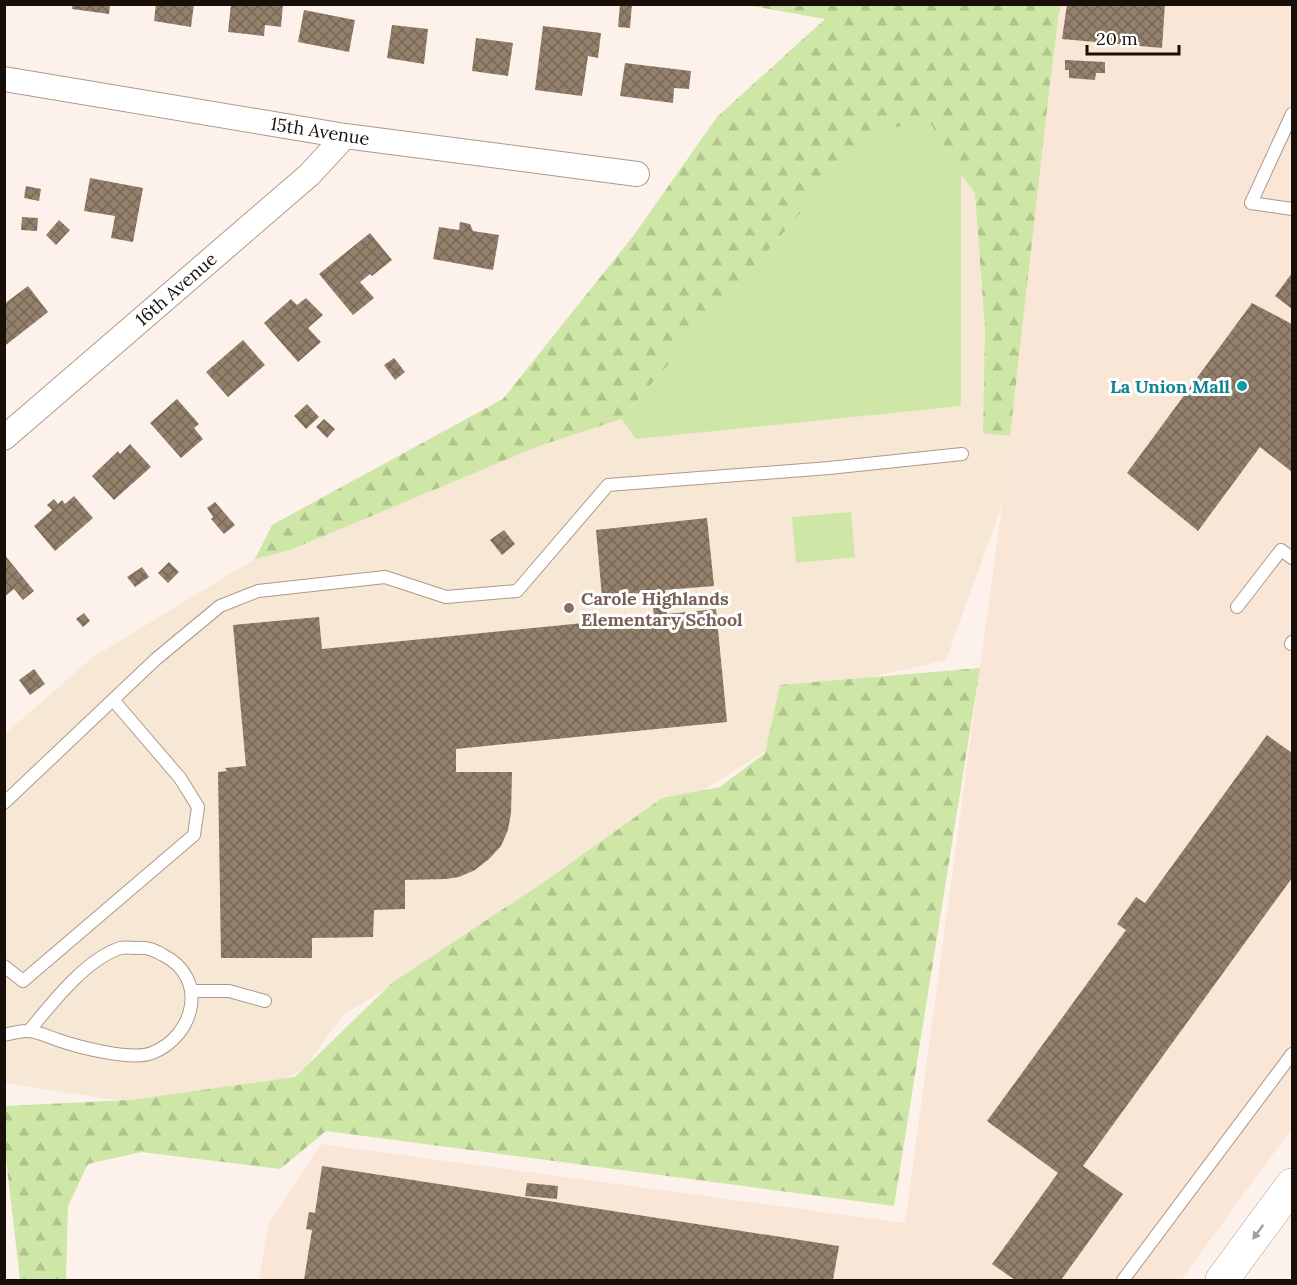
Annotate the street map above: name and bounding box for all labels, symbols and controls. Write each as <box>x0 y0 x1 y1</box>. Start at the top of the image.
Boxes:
scale bar <box>1087 18 1178 56</box>
text: 20 m <box>1096 27 1138 50</box>
street label: 15th Avenue <box>269 112 371 150</box>
street label: 16th Avenue <box>131 247 222 331</box>
place label: La Union Mall <box>1110 375 1230 398</box>
marker: La Union Mall <box>1235 379 1249 393</box>
place label: Carole Highlands Elementary School <box>581 587 743 631</box>
marker: Carole Highlands Elementary School <box>562 601 576 615</box>
one-way arrow <box>1252 1224 1264 1240</box>

